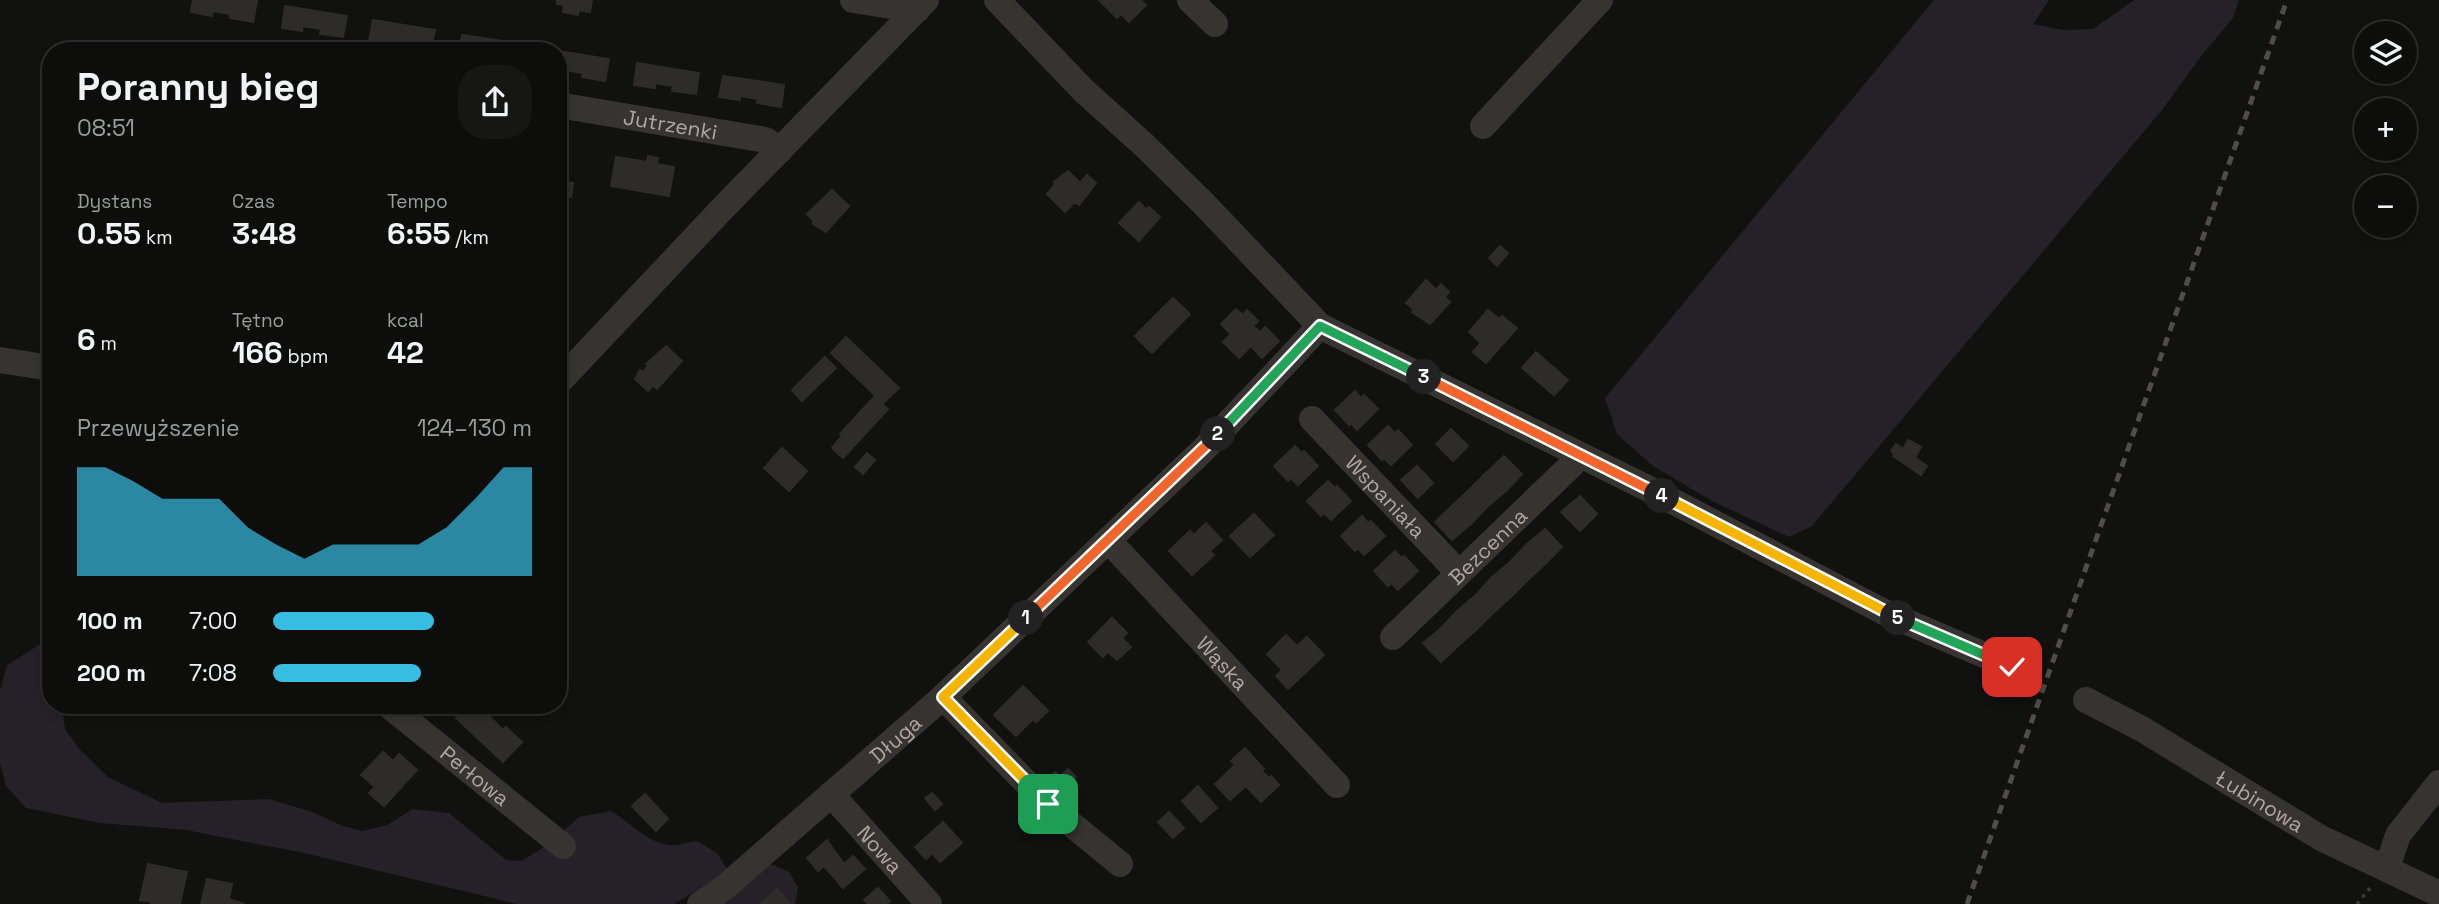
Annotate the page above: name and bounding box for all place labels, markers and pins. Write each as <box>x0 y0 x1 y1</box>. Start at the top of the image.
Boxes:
pin: 3 <box>1406 360 1442 394</box>
pin: 2 <box>1200 416 1236 452</box>
pin: 4 <box>1644 478 1680 514</box>
pin: 1 <box>1009 600 1044 636</box>
pin: 5 <box>1881 600 1916 636</box>
pin <box>1982 637 2042 697</box>
pin <box>1018 774 1078 834</box>

